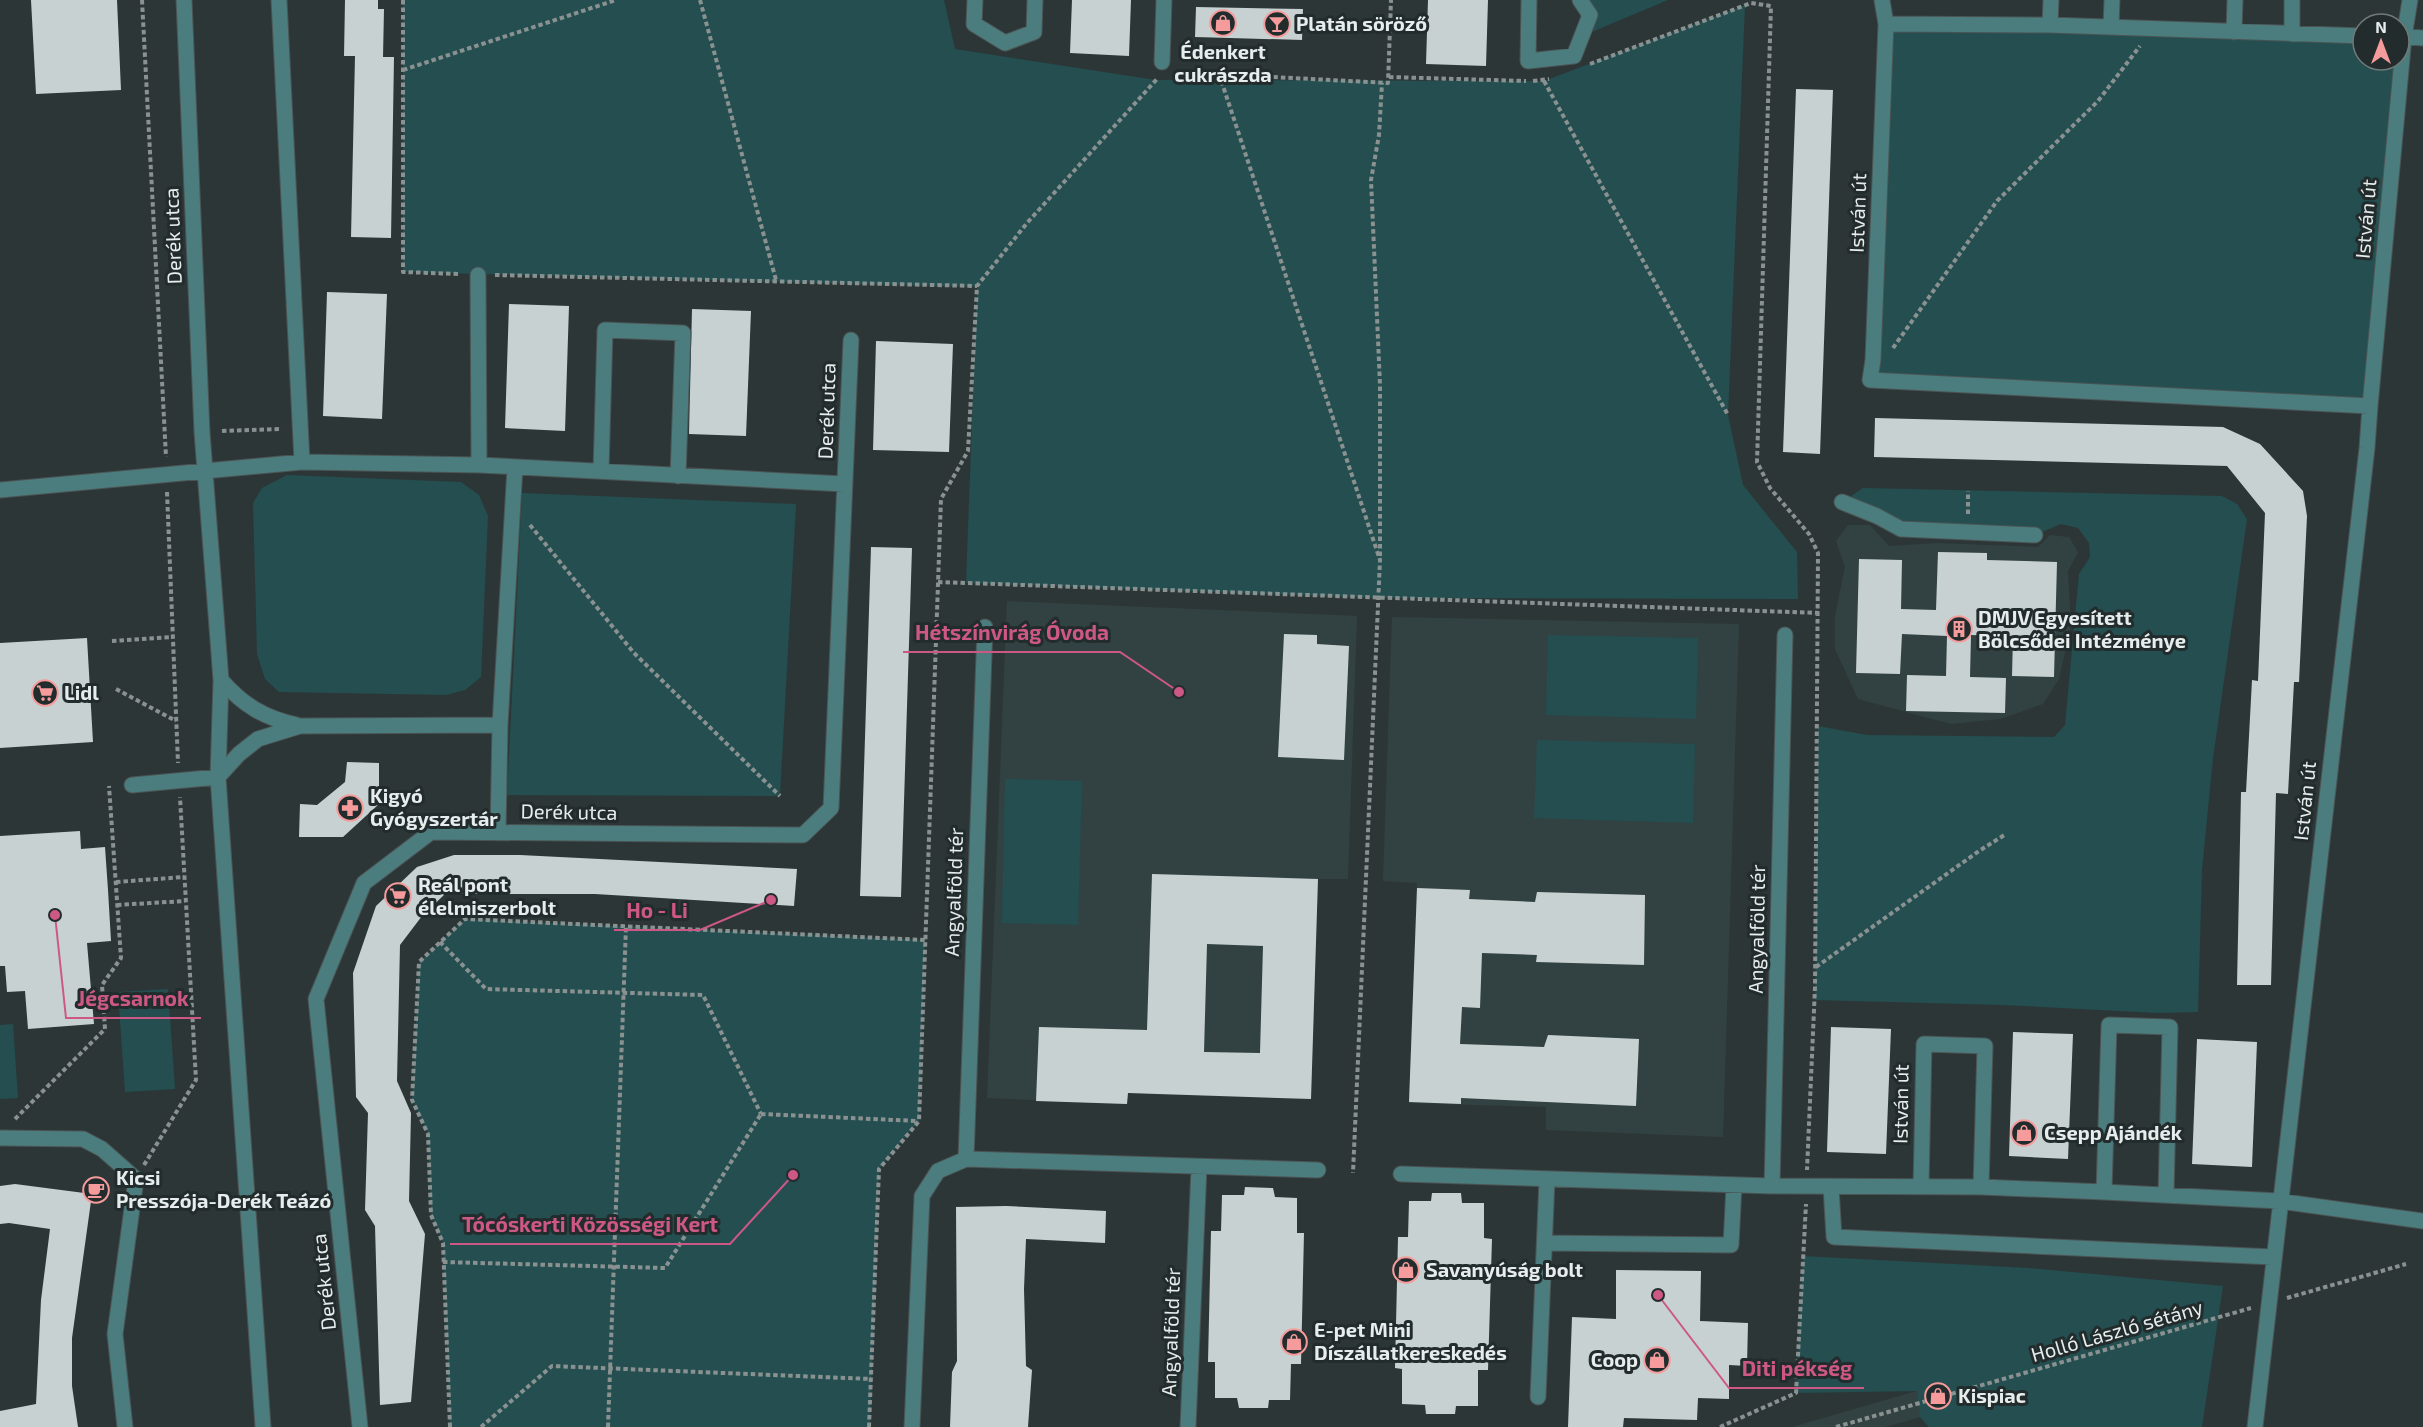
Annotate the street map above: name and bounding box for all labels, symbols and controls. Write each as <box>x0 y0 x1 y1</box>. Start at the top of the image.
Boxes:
shop icon: Édenkert cukrászda <box>1208 8 1238 38</box>
bar icon: Platán söröző <box>1262 9 1292 39</box>
place label: Platán söröző <box>1296 11 1427 35</box>
north arrow <box>2351 12 2411 72</box>
text: N <box>2375 17 2387 36</box>
place label: Édenkert cukrászda <box>1174 39 1272 86</box>
street label: István út <box>1844 172 1870 253</box>
street label: István út <box>2350 178 2380 260</box>
street label: Derék utca <box>158 187 186 285</box>
street label: Derék utca <box>812 362 840 460</box>
place label: DMJV Egyesített Bölcsődei Intézménye <box>1978 605 2186 653</box>
callout: Hétszínvirág Óvoda <box>903 613 1120 652</box>
building icon: DMJV Egyesített Bölcsődei Intézménye <box>1944 614 1974 644</box>
text: Hétszínvirág Óvoda <box>915 619 1109 644</box>
supermarket icon: Lidl <box>30 678 60 708</box>
place label: Lidl <box>64 680 99 704</box>
street label: István út <box>2288 760 2320 842</box>
place label: Kigyó Gyógyszertár <box>370 783 498 831</box>
pharmacy icon: Kigyó Gyógyszertár <box>335 793 365 823</box>
street label: Derék utca <box>520 798 618 824</box>
street label: Angyalföld tér <box>939 827 967 957</box>
street label: Angyalföld tér <box>1743 864 1769 994</box>
place label: Reál pont élelmiszerbolt <box>418 872 556 919</box>
supermarket icon: Reál pont élelmiszerbolt <box>383 881 413 911</box>
callout: Ho - Li <box>614 891 700 930</box>
text: Ho - Li <box>626 897 688 922</box>
callout: Jégcsarnok <box>66 979 201 1018</box>
text: Jégcsarnok <box>77 985 189 1010</box>
street label: István út <box>1887 1064 1913 1144</box>
shop icon: Csepp Ajándék <box>2009 1118 2039 1148</box>
place label: Csepp Ajándék <box>2044 1120 2183 1144</box>
place label: Kicsi Presszója-Derék Teázó <box>116 1165 331 1212</box>
cafe icon: Kicsi Presszója-Derék Teázó <box>81 1175 111 1205</box>
callout: Tócóskerti Közösségi Kert <box>450 1205 730 1244</box>
text: Tócóskerti Közösségi Kert <box>462 1211 718 1236</box>
street label: Derék utca <box>306 1233 340 1331</box>
shop icon: Savanyúság bolt <box>1391 1255 1421 1285</box>
place label: Savanyúság bolt <box>1426 1257 1583 1282</box>
street label: Angyalföld tér <box>1156 1267 1184 1397</box>
street label: Holló László sétány <box>2028 1294 2206 1366</box>
place label: E-pet Mini Díszállatkereskedés <box>1314 1317 1507 1364</box>
shop icon: E-pet Mini Díszállatkereskedés <box>1279 1327 1309 1357</box>
shop icon: Coop <box>1642 1345 1672 1375</box>
place label: Coop <box>1591 1347 1638 1371</box>
callout: Diti pékség <box>1729 1349 1864 1388</box>
text: Diti pékség <box>1742 1355 1852 1380</box>
shop icon: Kispiac <box>1923 1381 1953 1411</box>
place label: Kispiac <box>1958 1383 2026 1407</box>

